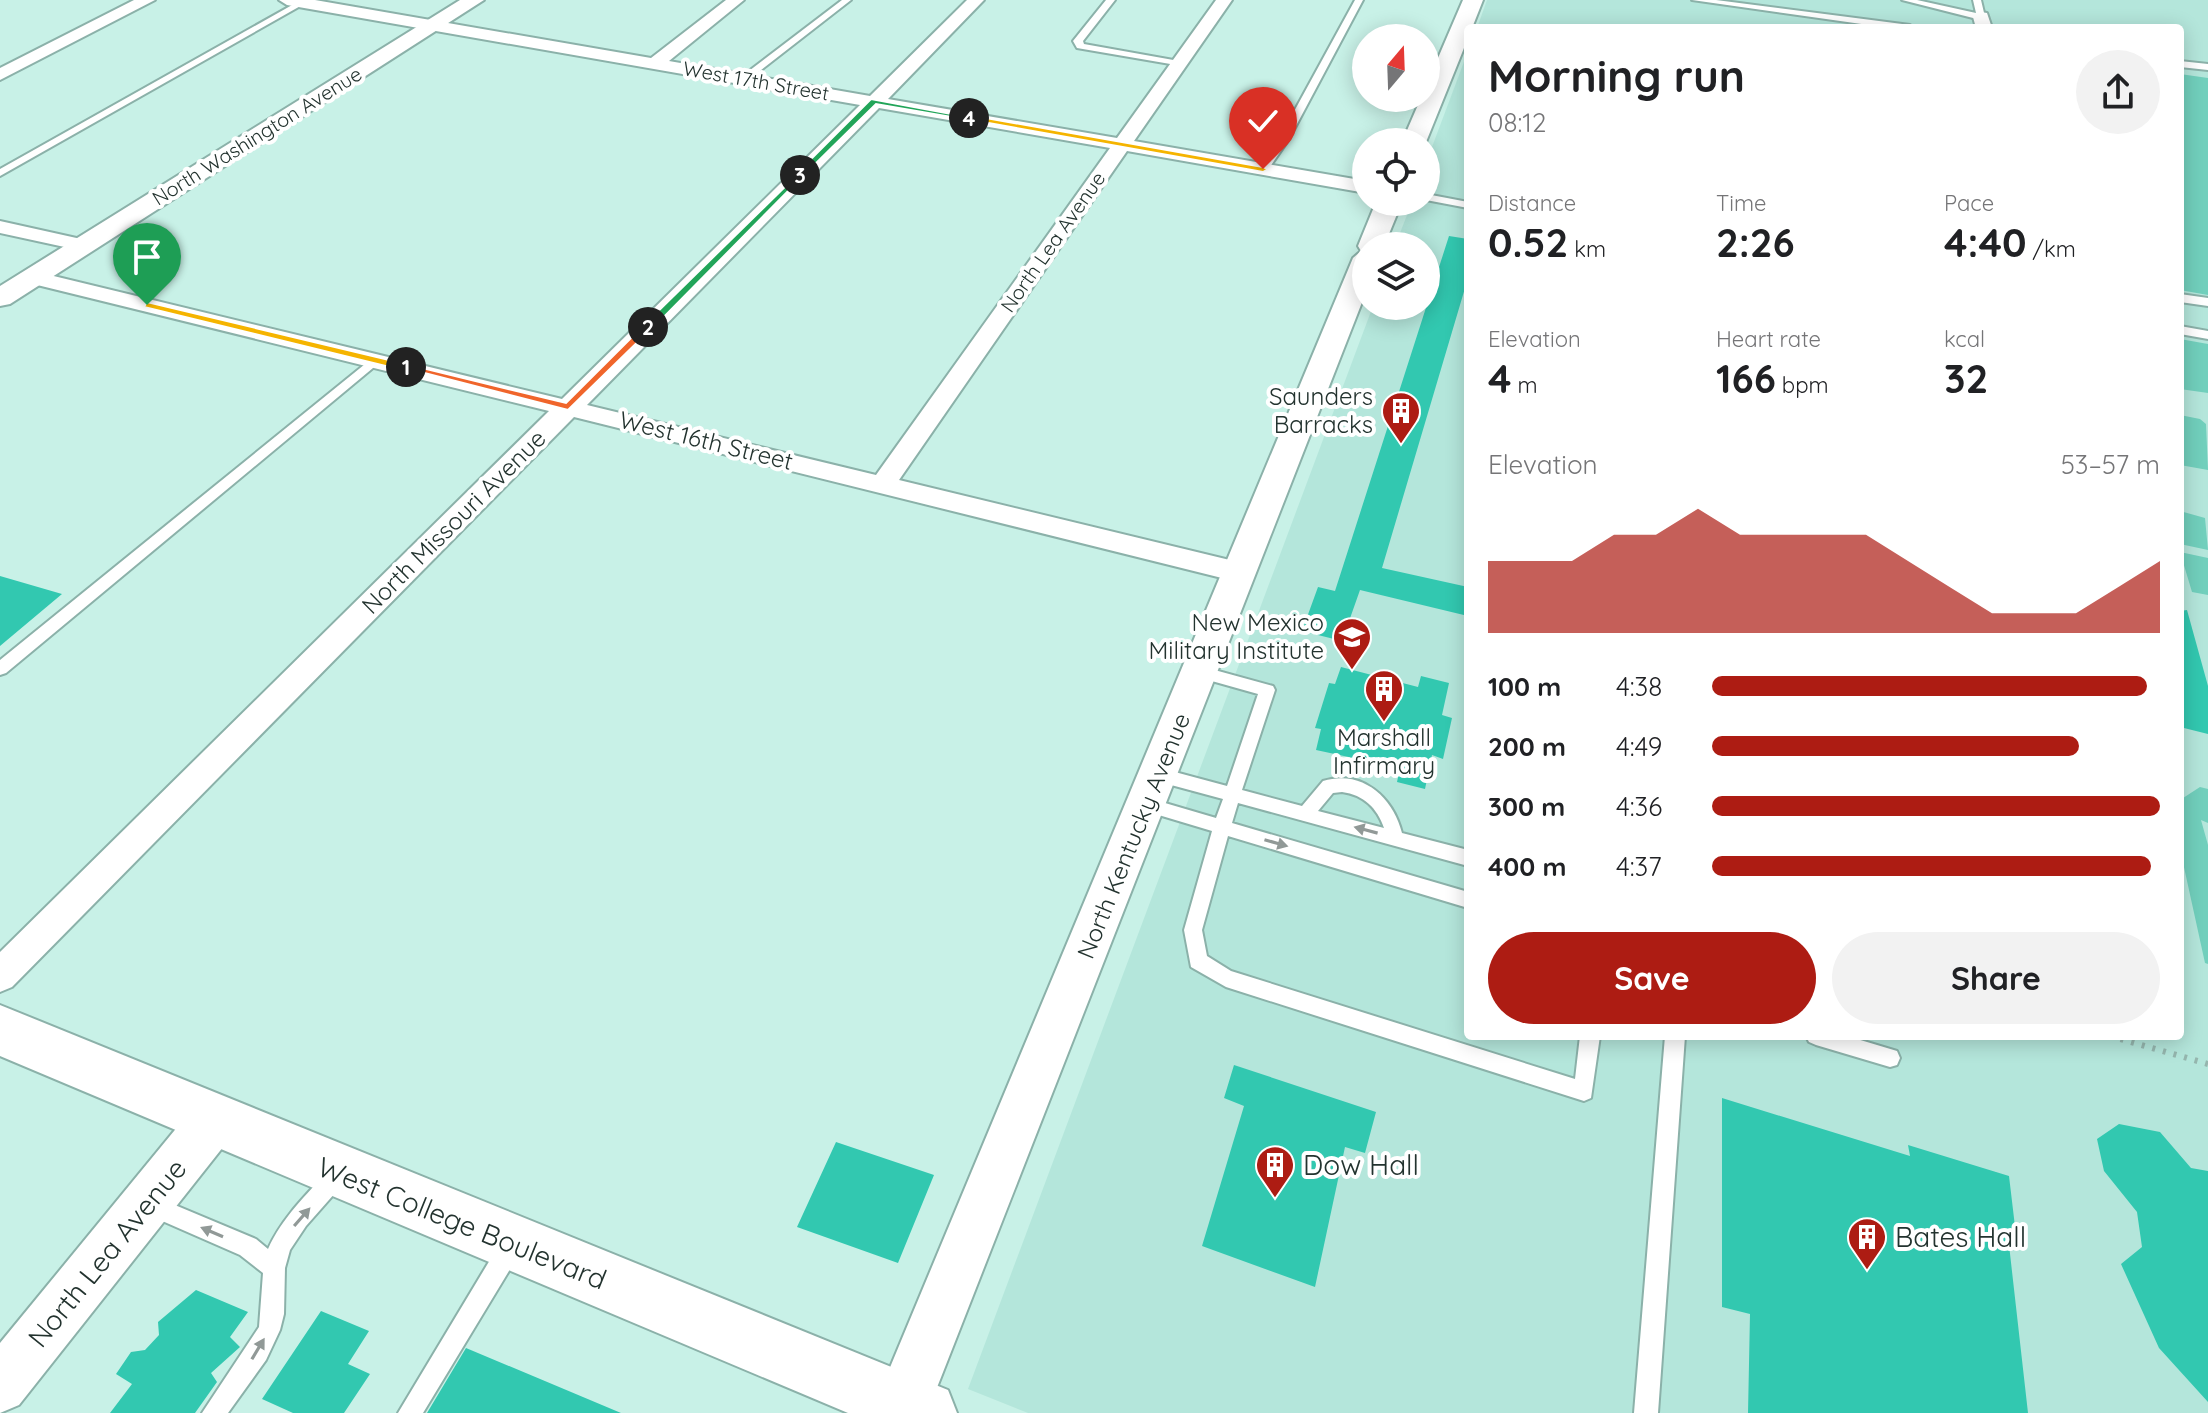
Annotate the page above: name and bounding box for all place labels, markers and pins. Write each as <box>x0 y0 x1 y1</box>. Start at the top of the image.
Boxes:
pin <box>1229 87 1297 169</box>
pin: 4 <box>949 98 989 138</box>
pin: 3 <box>780 155 820 195</box>
pin <box>113 223 181 305</box>
pin: 2 <box>628 307 668 347</box>
pin: 1 <box>386 347 426 387</box>
place label: Saunders Barracks <box>1269 381 1373 439</box>
building icon: Saunders Barracks <box>1380 390 1422 445</box>
place label: New Mexico Military Institute <box>1148 607 1324 665</box>
school or university icon: New Mexico Military Institute <box>1331 616 1373 671</box>
building icon: Marshall Infirmary <box>1363 668 1405 723</box>
place label: Marshall Infirmary <box>1333 722 1435 780</box>
building icon: Dow Hall <box>1254 1144 1296 1199</box>
place label: Dow Hall <box>1303 1147 1419 1182</box>
building icon: Bates Hall <box>1846 1216 1888 1271</box>
place label: Bates Hall <box>1895 1219 2026 1254</box>

